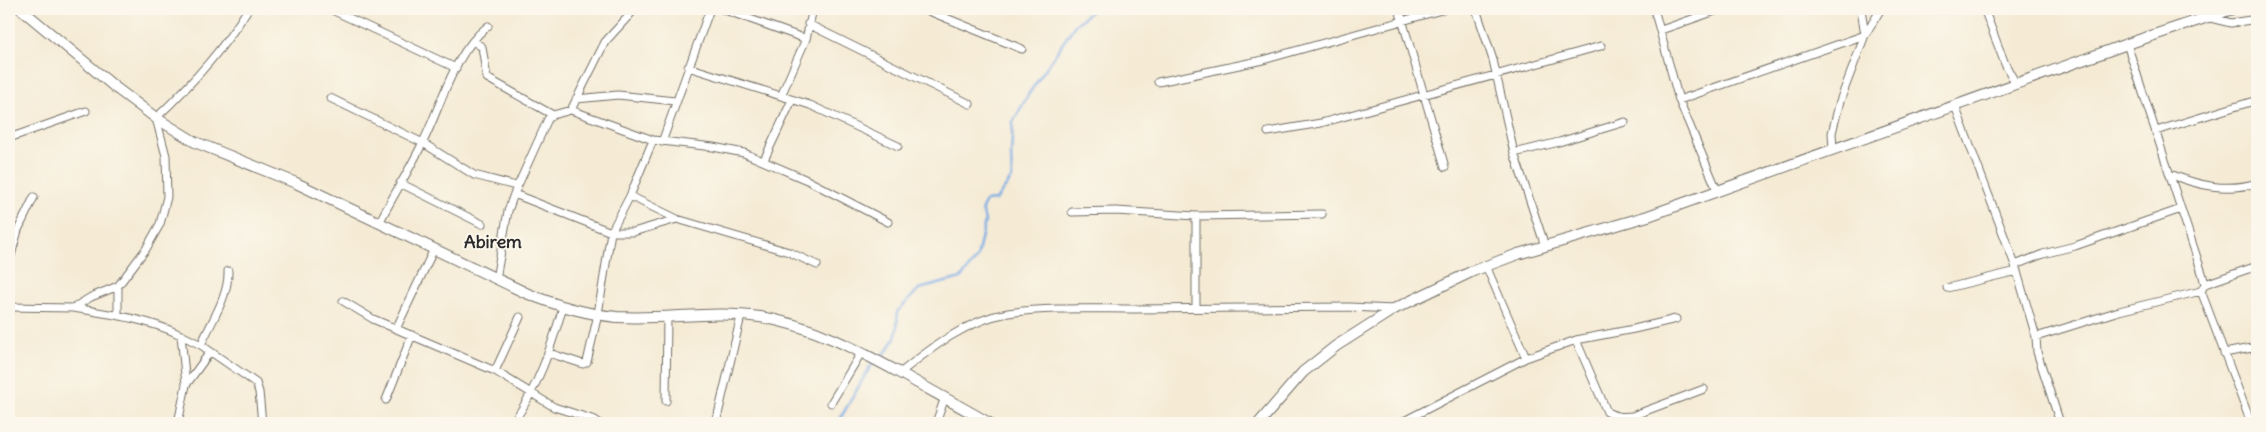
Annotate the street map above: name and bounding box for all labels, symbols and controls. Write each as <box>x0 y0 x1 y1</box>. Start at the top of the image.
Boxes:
district label: Abirem <box>464 230 522 253</box>

